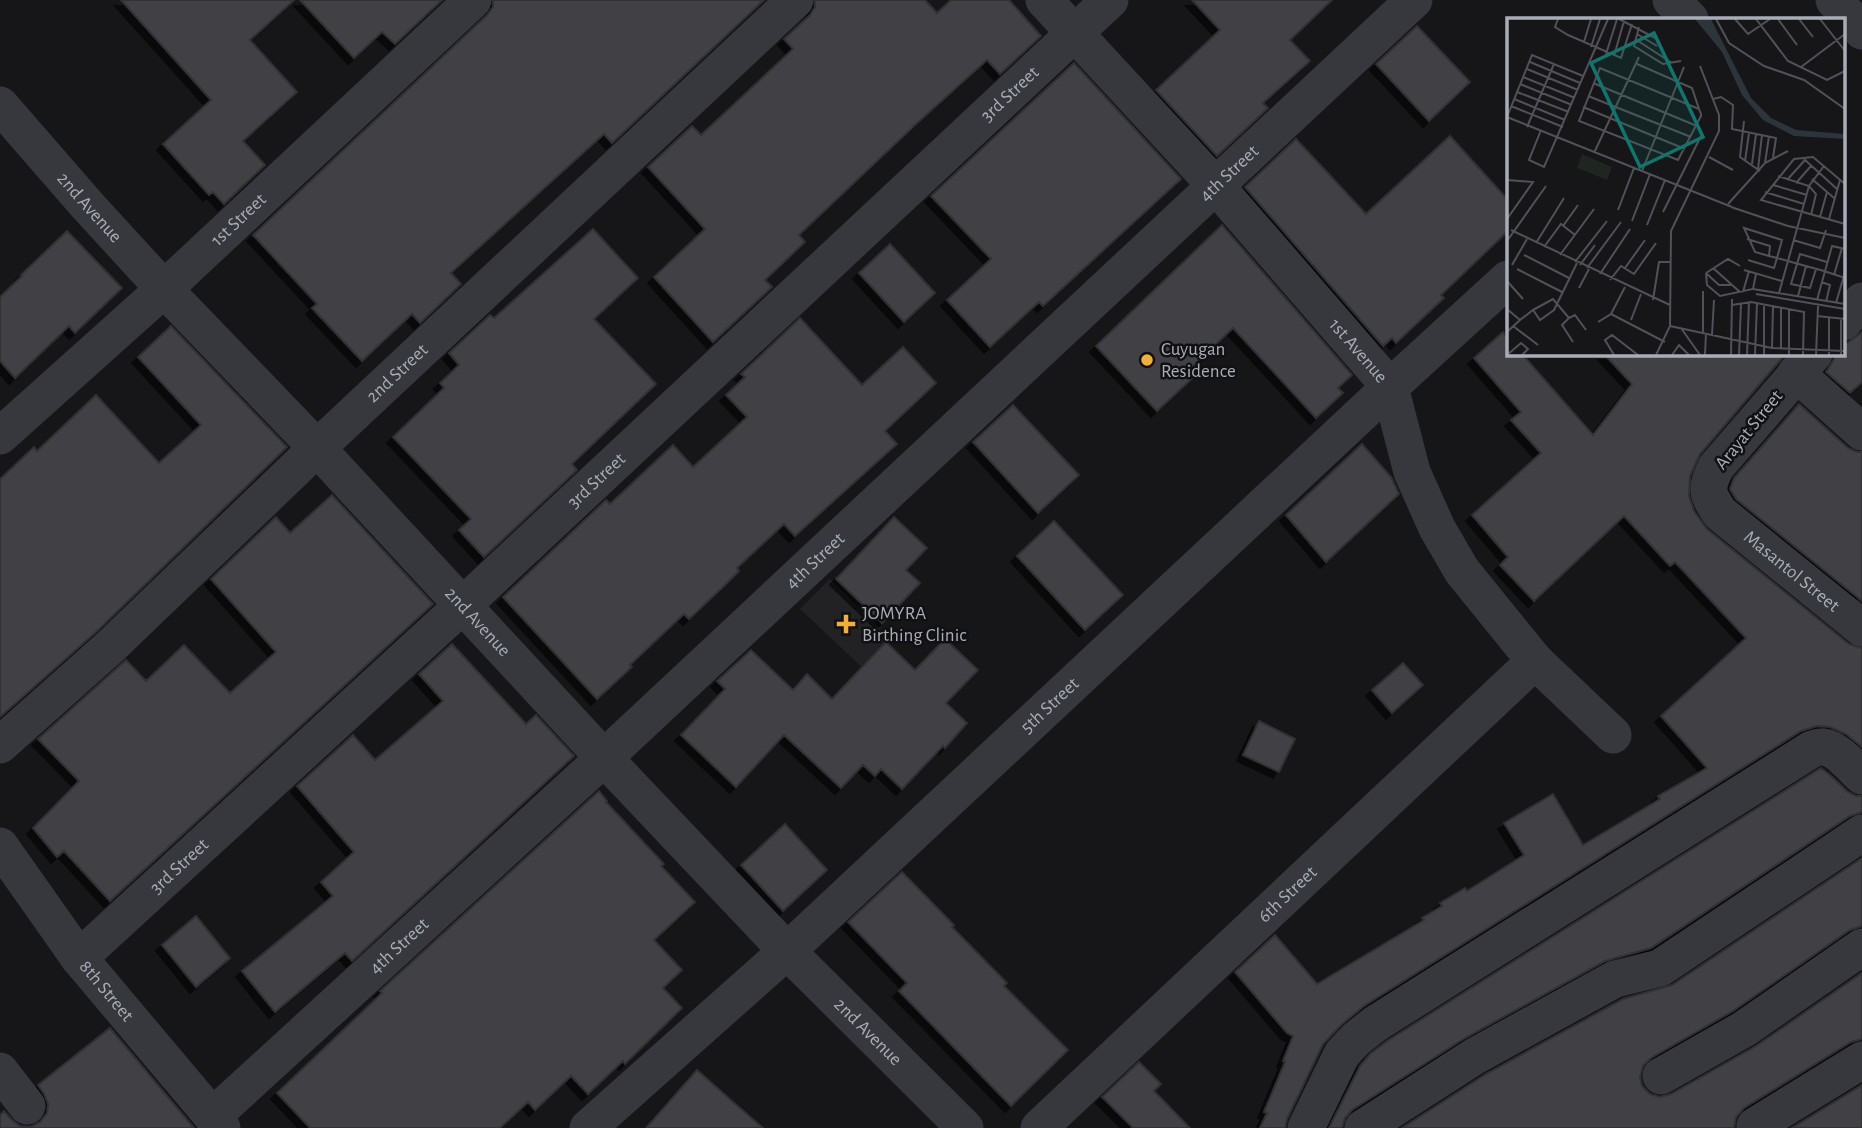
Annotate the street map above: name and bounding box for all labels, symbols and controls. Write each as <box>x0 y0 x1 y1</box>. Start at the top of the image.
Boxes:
inset map <box>1507 18 1844 355</box>
street label: 3rd Street <box>977 62 1042 125</box>
street label: 4th Street <box>1196 141 1262 205</box>
street label: 2nd Avenue <box>54 169 126 246</box>
street label: 1st Street <box>207 189 269 249</box>
street label: 1st Avenue <box>1326 315 1391 386</box>
street label: 2nd Street <box>363 340 431 406</box>
place label: Cuyugan Residence <box>1161 340 1236 381</box>
marker: Cuyugan Residence <box>1139 352 1155 368</box>
street label: Arayat Street <box>1711 387 1787 473</box>
street label: 3rd Street <box>564 449 629 512</box>
street label: Masantol Street <box>1740 527 1843 615</box>
street label: 4th Street <box>782 529 848 592</box>
street label: 2nd Avenue <box>441 583 514 660</box>
place label: JOMYRA Birthing Clinic <box>862 604 967 645</box>
marker: JOMYRA Birthing Clinic <box>836 614 856 634</box>
street label: 5th Street <box>1017 674 1082 737</box>
street label: 3rd Street <box>146 835 212 897</box>
street label: 6th Street <box>1254 862 1320 926</box>
street label: 4th Street <box>366 914 432 977</box>
street label: 8th Street <box>76 957 137 1025</box>
street label: 2nd Avenue <box>831 994 906 1069</box>

